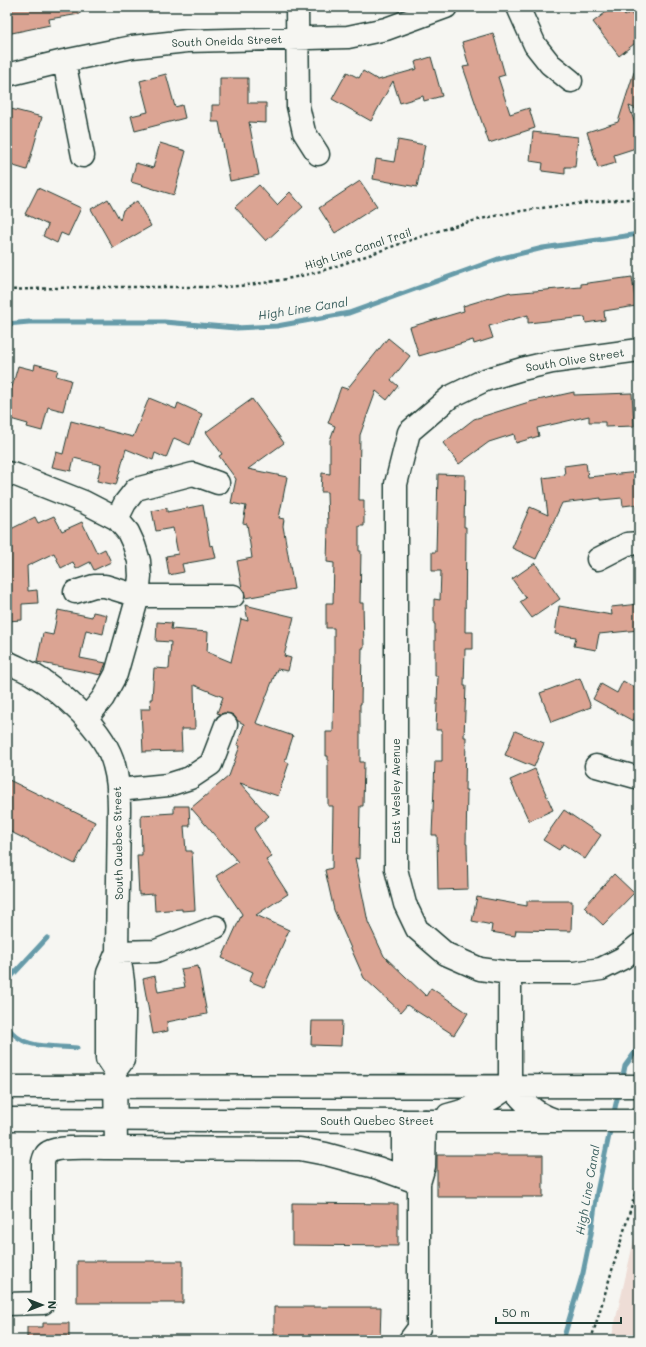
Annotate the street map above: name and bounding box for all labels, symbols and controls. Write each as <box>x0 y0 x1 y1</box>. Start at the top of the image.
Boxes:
street label: South Oneida Street <box>171 31 283 50</box>
street label: High Line Canal Trail <box>303 224 413 273</box>
water label: High Line Canal <box>257 293 349 323</box>
street label: South Olive Street <box>525 344 625 375</box>
street label: East Wesley Avenue <box>388 738 403 844</box>
street label: South Quebec Street <box>109 786 126 900</box>
street label: South Quebec Street <box>320 1113 434 1128</box>
water label: High Line Canal <box>571 1144 603 1236</box>
north arrow <box>22 1285 62 1325</box>
scale bar <box>496 1299 621 1325</box>
text: N <box>45 1301 60 1309</box>
text: 50 m <box>502 1304 530 1320</box>

